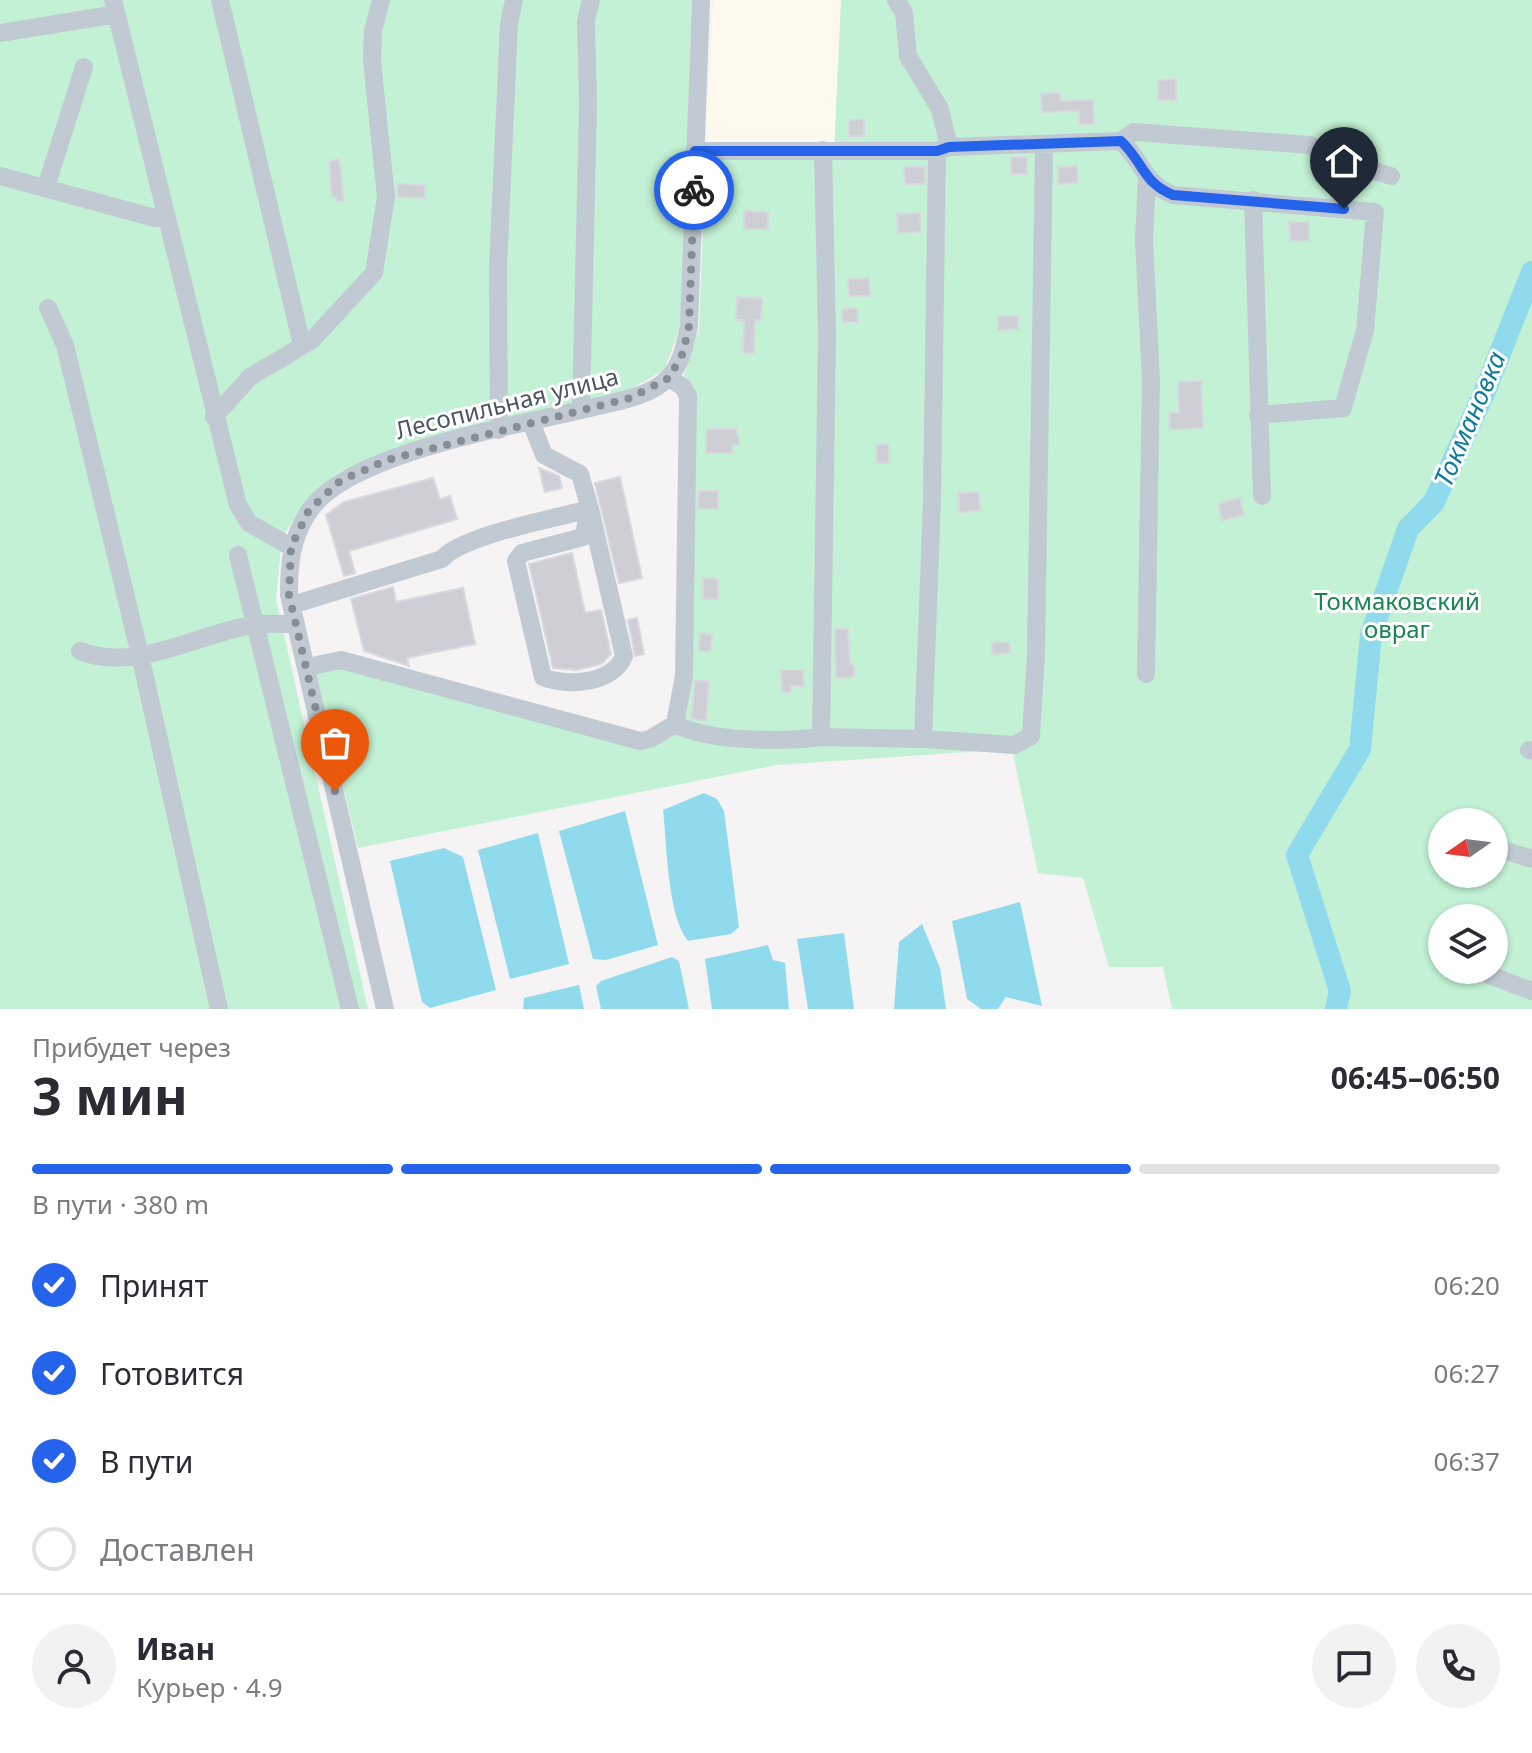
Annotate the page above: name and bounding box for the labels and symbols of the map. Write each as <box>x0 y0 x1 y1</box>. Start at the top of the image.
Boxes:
pin <box>1310 127 1378 209</box>
courier <box>654 150 734 230</box>
water label: Токмановка <box>1424 345 1514 492</box>
street label: Лесопильная улица <box>392 359 622 446</box>
park label: Токмаковский овраг <box>1314 584 1480 645</box>
pin <box>301 709 369 791</box>
north arrow <box>1428 808 1508 888</box>

